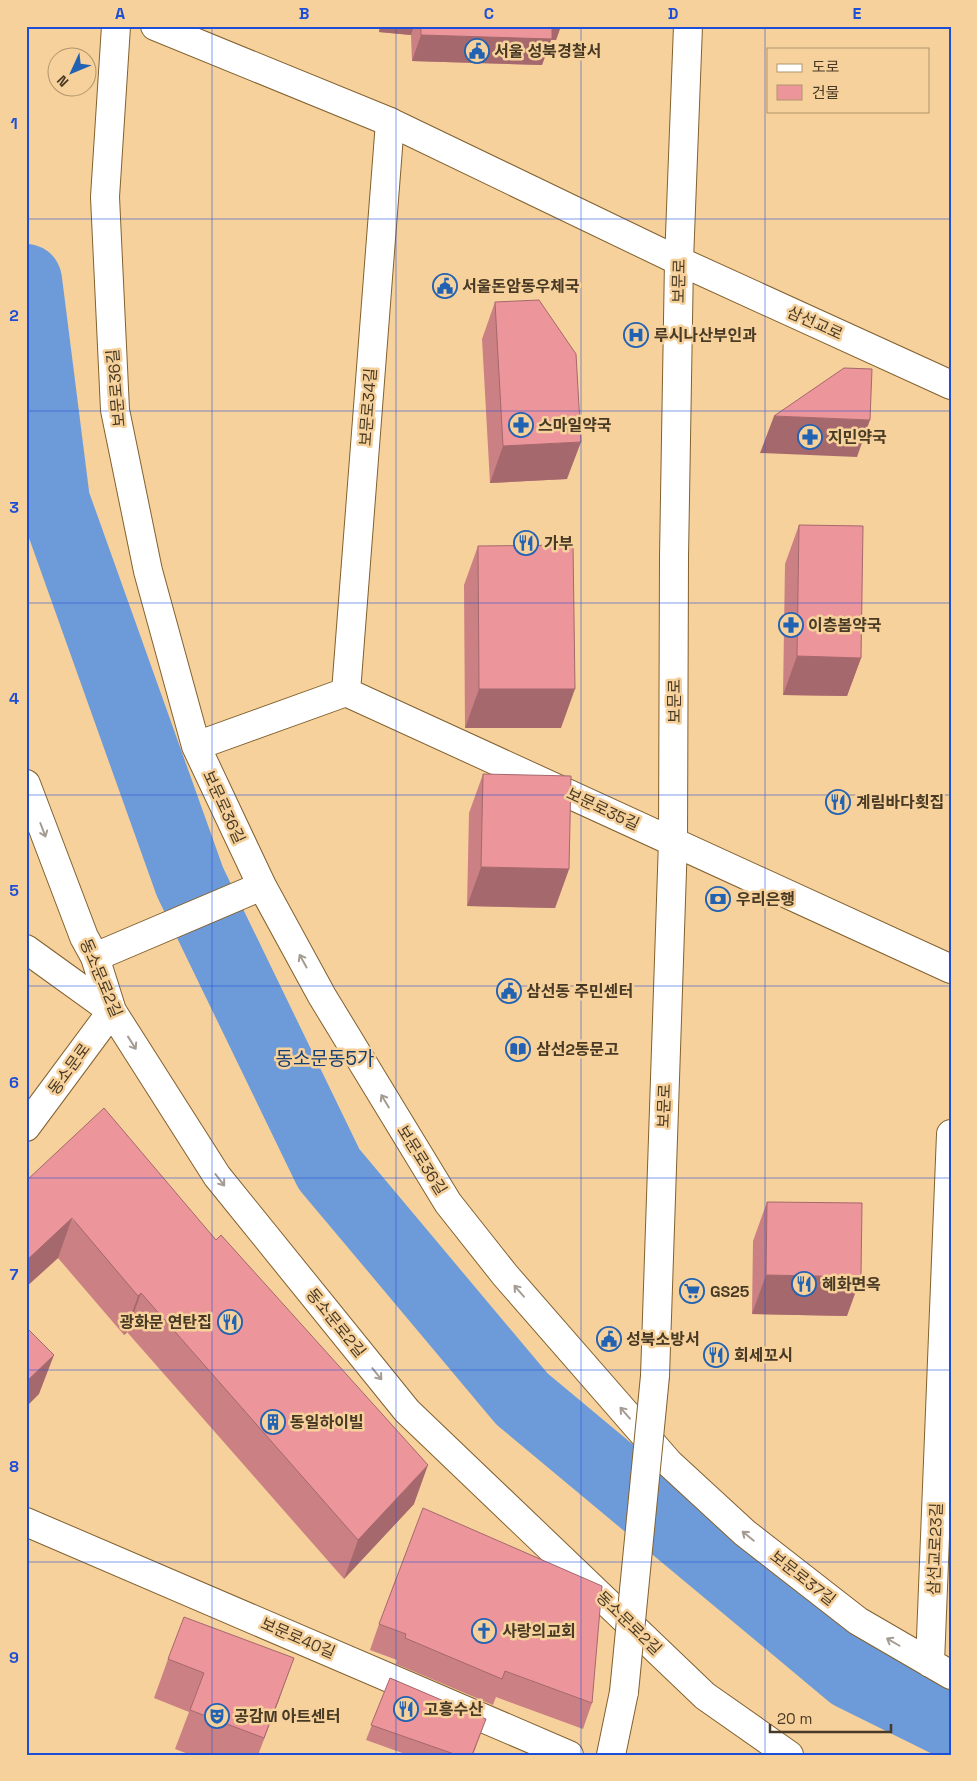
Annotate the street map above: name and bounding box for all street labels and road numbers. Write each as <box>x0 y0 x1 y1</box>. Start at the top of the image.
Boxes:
street label: 보문로 <box>668 258 690 303</box>
street label: 삼선교로 <box>784 301 846 345</box>
street label: 보문로36길 <box>102 348 130 428</box>
street label: 보문로34길 <box>355 367 381 447</box>
street label: 보문로 <box>664 679 685 723</box>
street label: 보문로36길 <box>198 767 250 847</box>
street label: 보문로35길 <box>563 783 643 835</box>
street label: 동소문로2길 <box>75 936 127 1020</box>
street label: 동소문로 <box>43 1039 95 1099</box>
street label: 보문로 <box>653 1083 675 1128</box>
street label: 보문로36길 <box>392 1121 452 1199</box>
street label: 동소문로2길 <box>302 1284 370 1362</box>
street label: 삼선교로23길 <box>923 1502 947 1596</box>
street label: 보문로37길 <box>766 1546 840 1610</box>
street label: 동소문로2길 <box>592 1587 666 1659</box>
street label: 보문로40길 <box>257 1613 339 1663</box>

